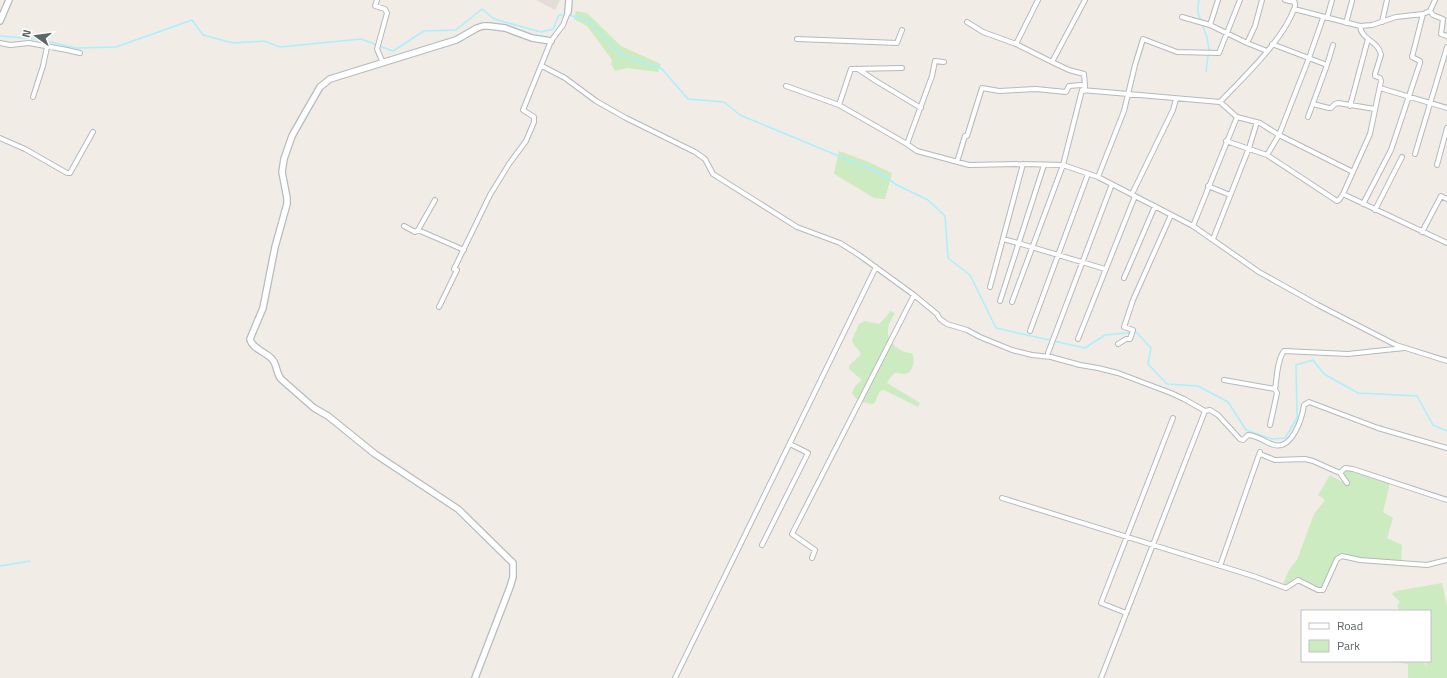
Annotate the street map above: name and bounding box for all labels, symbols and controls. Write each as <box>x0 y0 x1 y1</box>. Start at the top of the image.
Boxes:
north arrow <box>16 16 56 56</box>
text: N <box>18 28 35 39</box>
legend <box>1301 610 1431 662</box>
text: Road <box>1337 616 1363 635</box>
text: Park <box>1337 636 1360 655</box>

